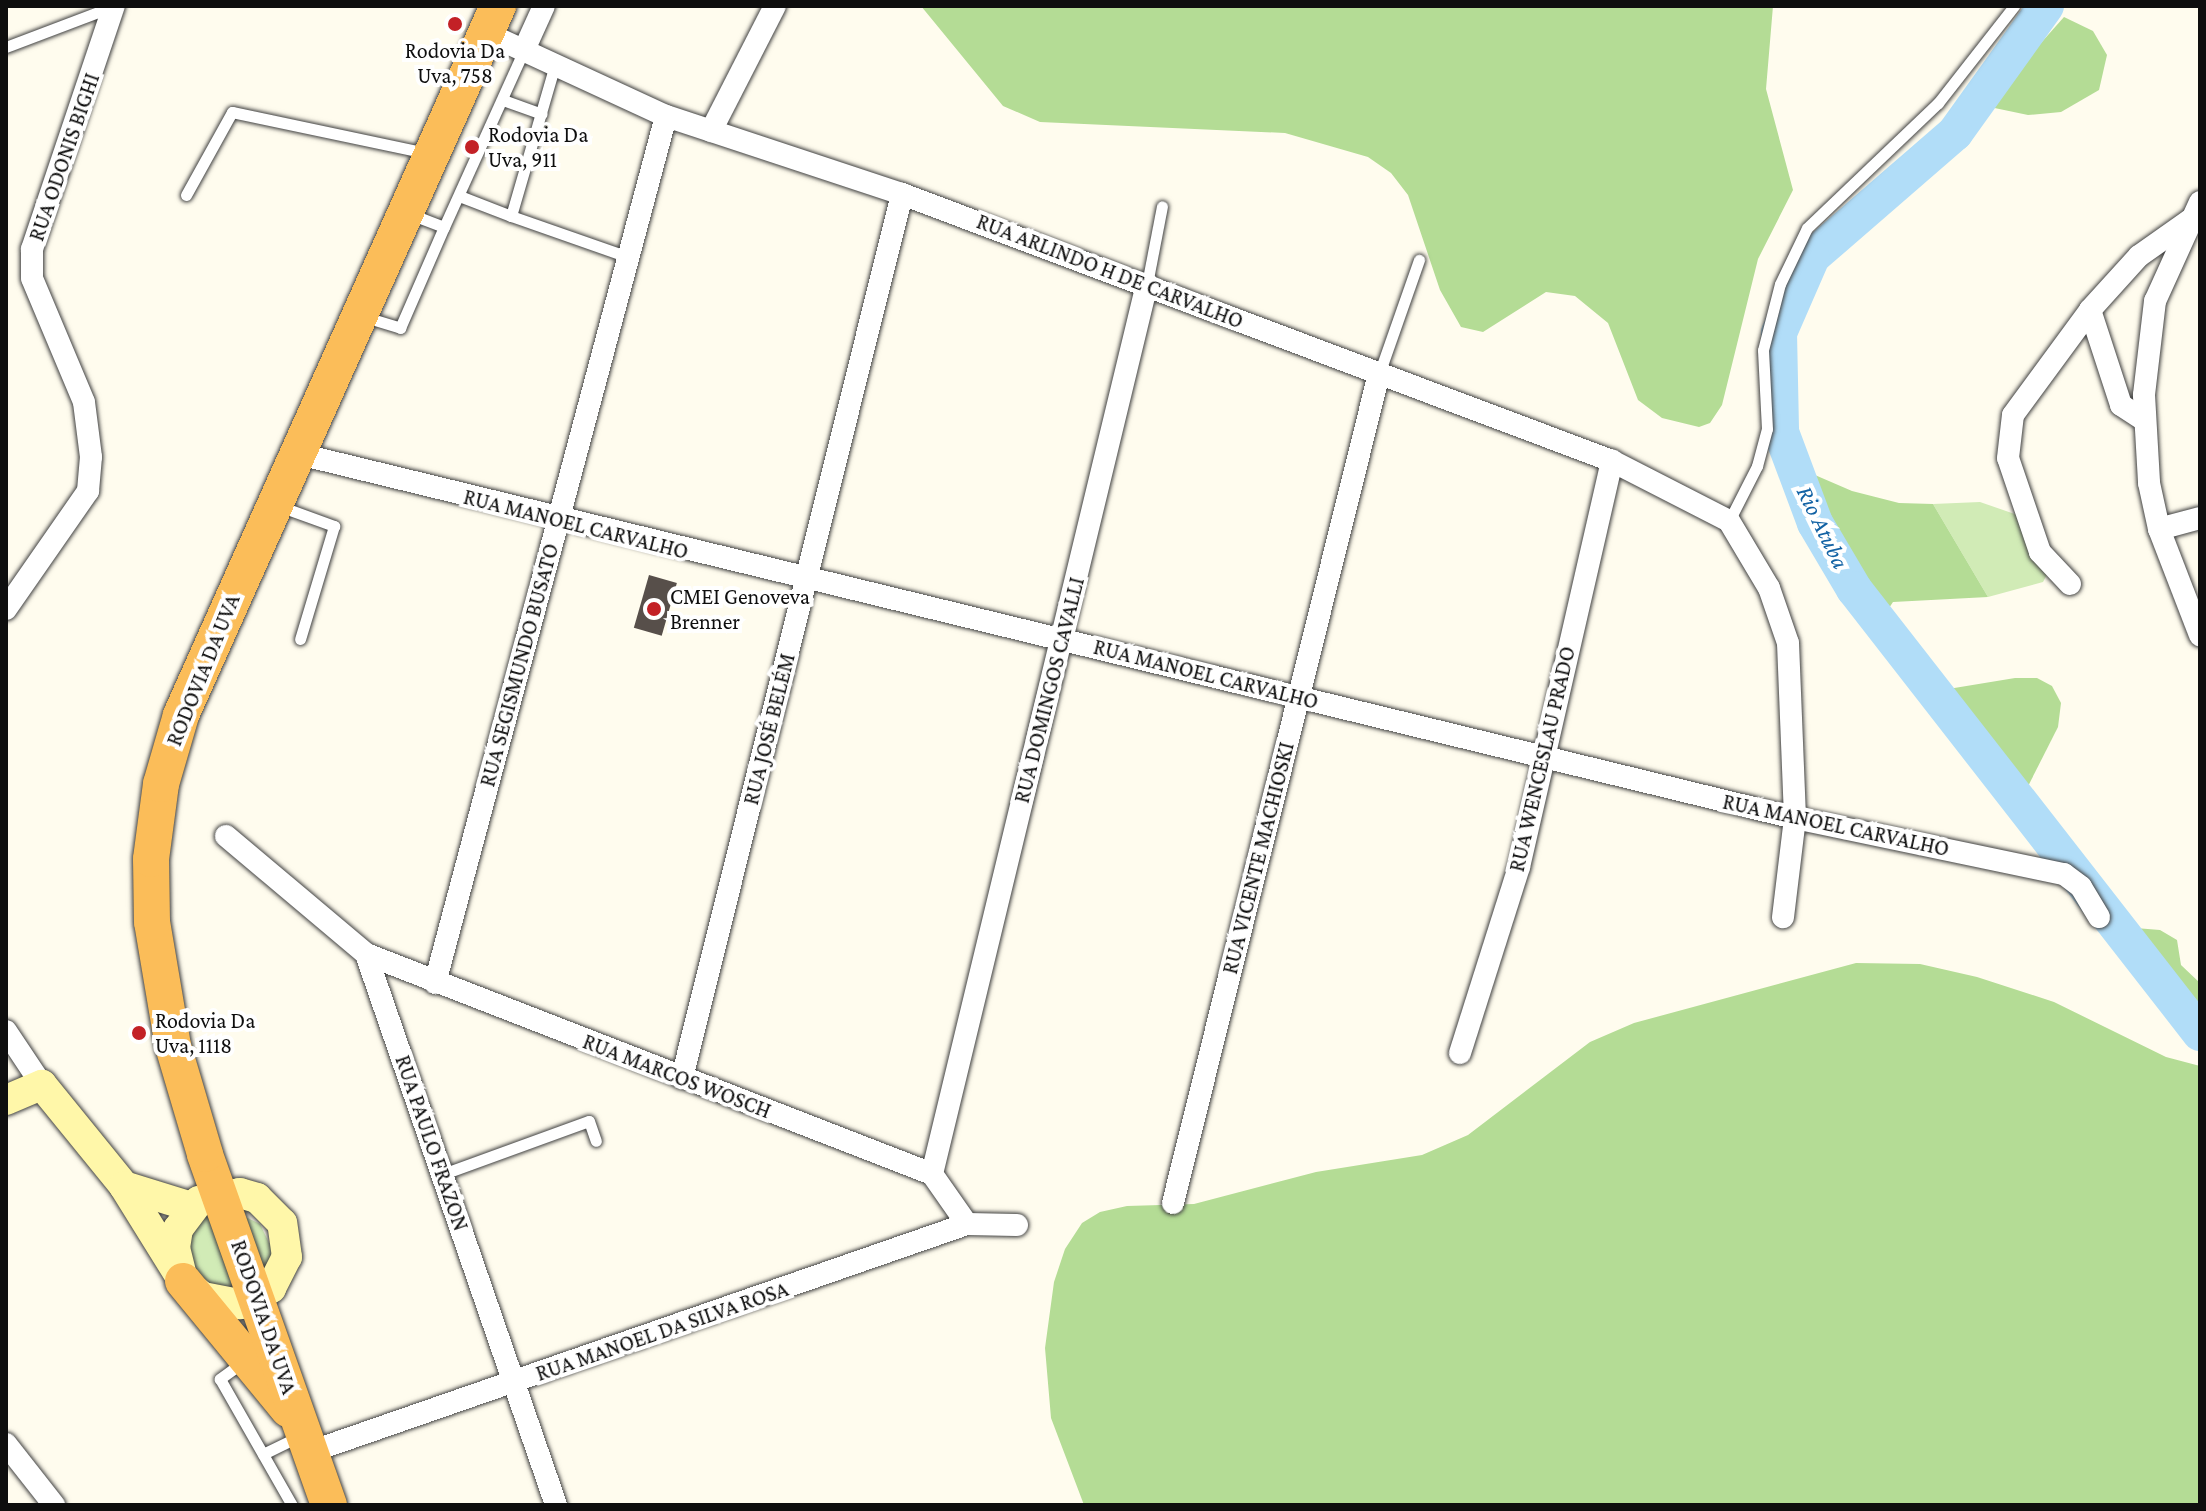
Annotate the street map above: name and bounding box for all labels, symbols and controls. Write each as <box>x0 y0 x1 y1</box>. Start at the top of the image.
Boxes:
marker: Rodovia Da Uva, 758 <box>446 15 464 33</box>
place label: Rodovia Da Uva, 758 <box>405 37 505 88</box>
street label: RUA ODONIS BIGHI <box>23 70 105 244</box>
place label: Rodovia Da Uva, 911 <box>488 121 588 172</box>
marker: Rodovia Da Uva, 911 <box>463 138 481 156</box>
street label: RUA ARLINDO H DE CARVALHO <box>973 208 1247 334</box>
water label: Rio Atuba <box>1791 481 1855 573</box>
street label: RUA MANOEL CARVALHO <box>461 483 691 565</box>
street label: RUA SEGISMUNDO BUSATO <box>474 540 564 790</box>
street label: RUA DOMINGOS CAVALLI <box>1008 574 1090 806</box>
place label: CMEI Genoveva Brenner <box>670 583 810 634</box>
street label: RODOVIA DA UVA <box>161 590 245 750</box>
marker: CMEI Genoveva Brenner <box>645 600 663 618</box>
street label: RUA MANOEL CARVALHO <box>1091 633 1321 715</box>
street label: RUA WENCESLAU PRADO <box>1503 644 1581 874</box>
street label: RUA JOSÉ BELÉM <box>737 650 801 808</box>
street label: RUA VICENTE MACHIOSKI <box>1216 739 1300 977</box>
street label: RUA MANOEL CARVALHO <box>1720 788 1952 862</box>
place label: Rodovia Da Uva, 1118 <box>155 1007 255 1058</box>
marker: Rodovia Da Uva, 1118 <box>130 1024 148 1042</box>
street label: RUA MARCOS WOSCH <box>579 1028 775 1124</box>
street label: RUA PAULO FRAZON <box>390 1052 474 1234</box>
street label: RODOVIA DA UVA <box>225 1237 303 1397</box>
street label: RUA MANOEL DA SILVA ROSA <box>532 1275 792 1387</box>

